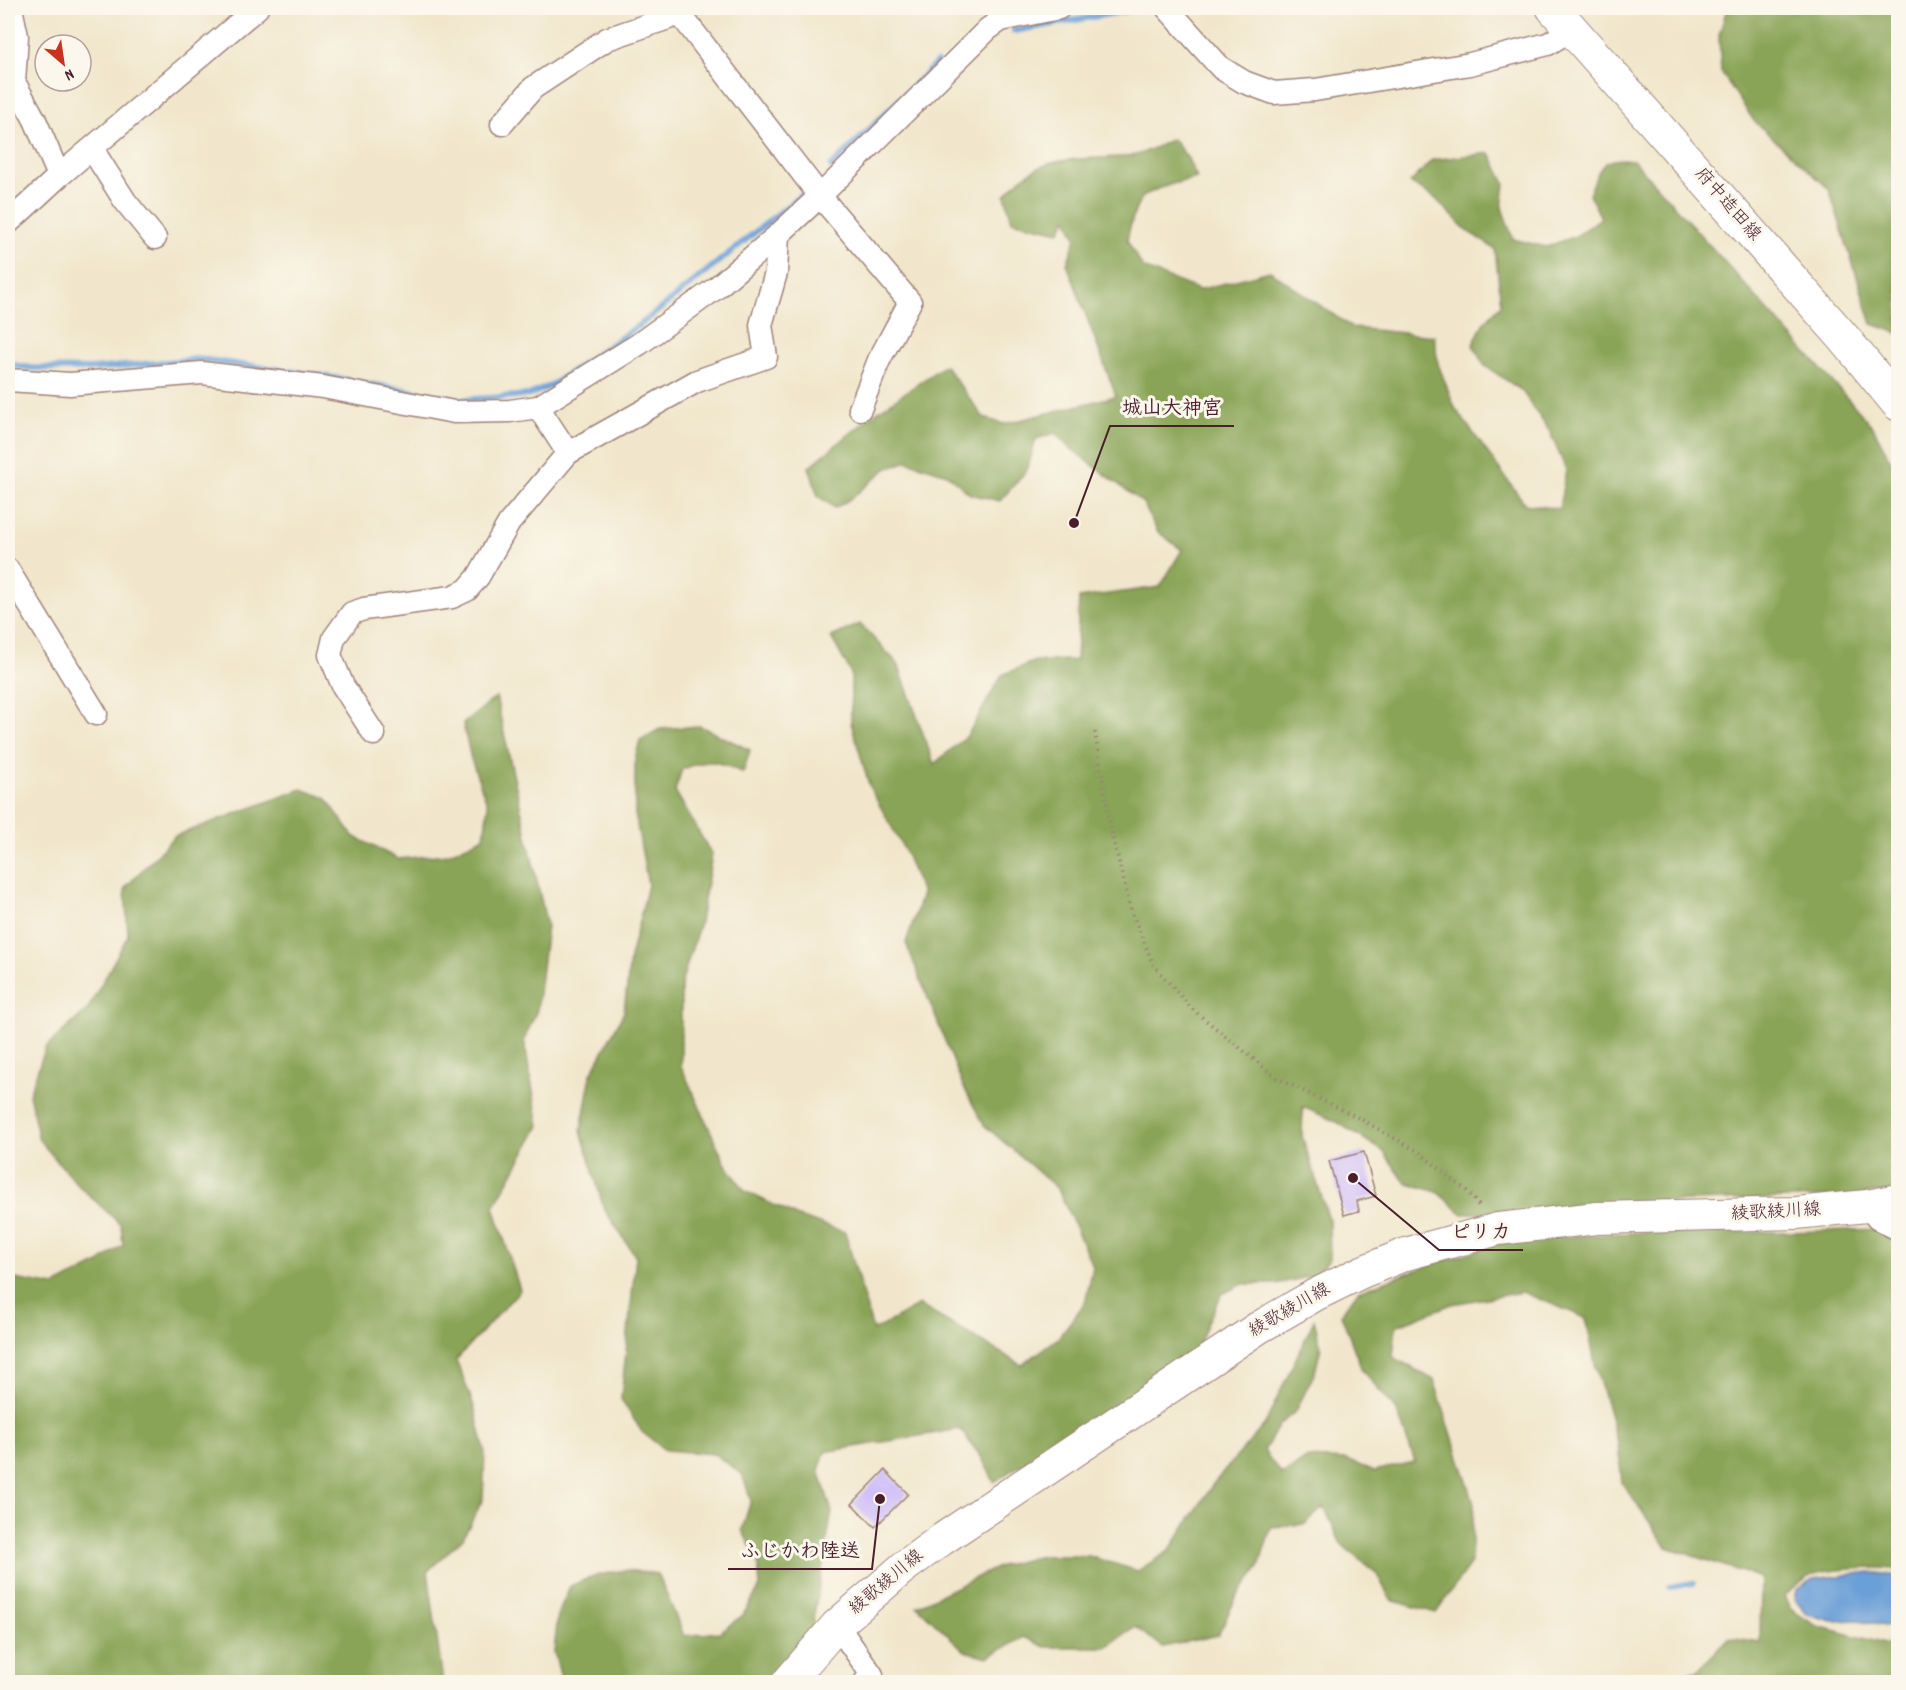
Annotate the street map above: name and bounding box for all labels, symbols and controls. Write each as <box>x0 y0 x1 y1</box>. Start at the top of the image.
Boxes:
north arrow <box>33 33 93 93</box>
text: N <box>60 62 78 86</box>
street label: 府中造田線 <box>1688 163 1766 247</box>
callout: 城山大神宮 <box>1110 388 1234 426</box>
text: 城山大神宮 <box>1122 396 1222 424</box>
street label: 綾歌綾川線 <box>1730 1198 1822 1228</box>
callout: ピリカ <box>1439 1212 1523 1250</box>
text: ピリカ <box>1451 1220 1511 1248</box>
street label: 綾歌綾川線 <box>1245 1278 1335 1344</box>
callout: ふじかわ陸送 <box>728 1531 872 1569</box>
text: ふじかわ陸送 <box>740 1539 860 1567</box>
street label: 綾歌綾川線 <box>844 1544 930 1622</box>

